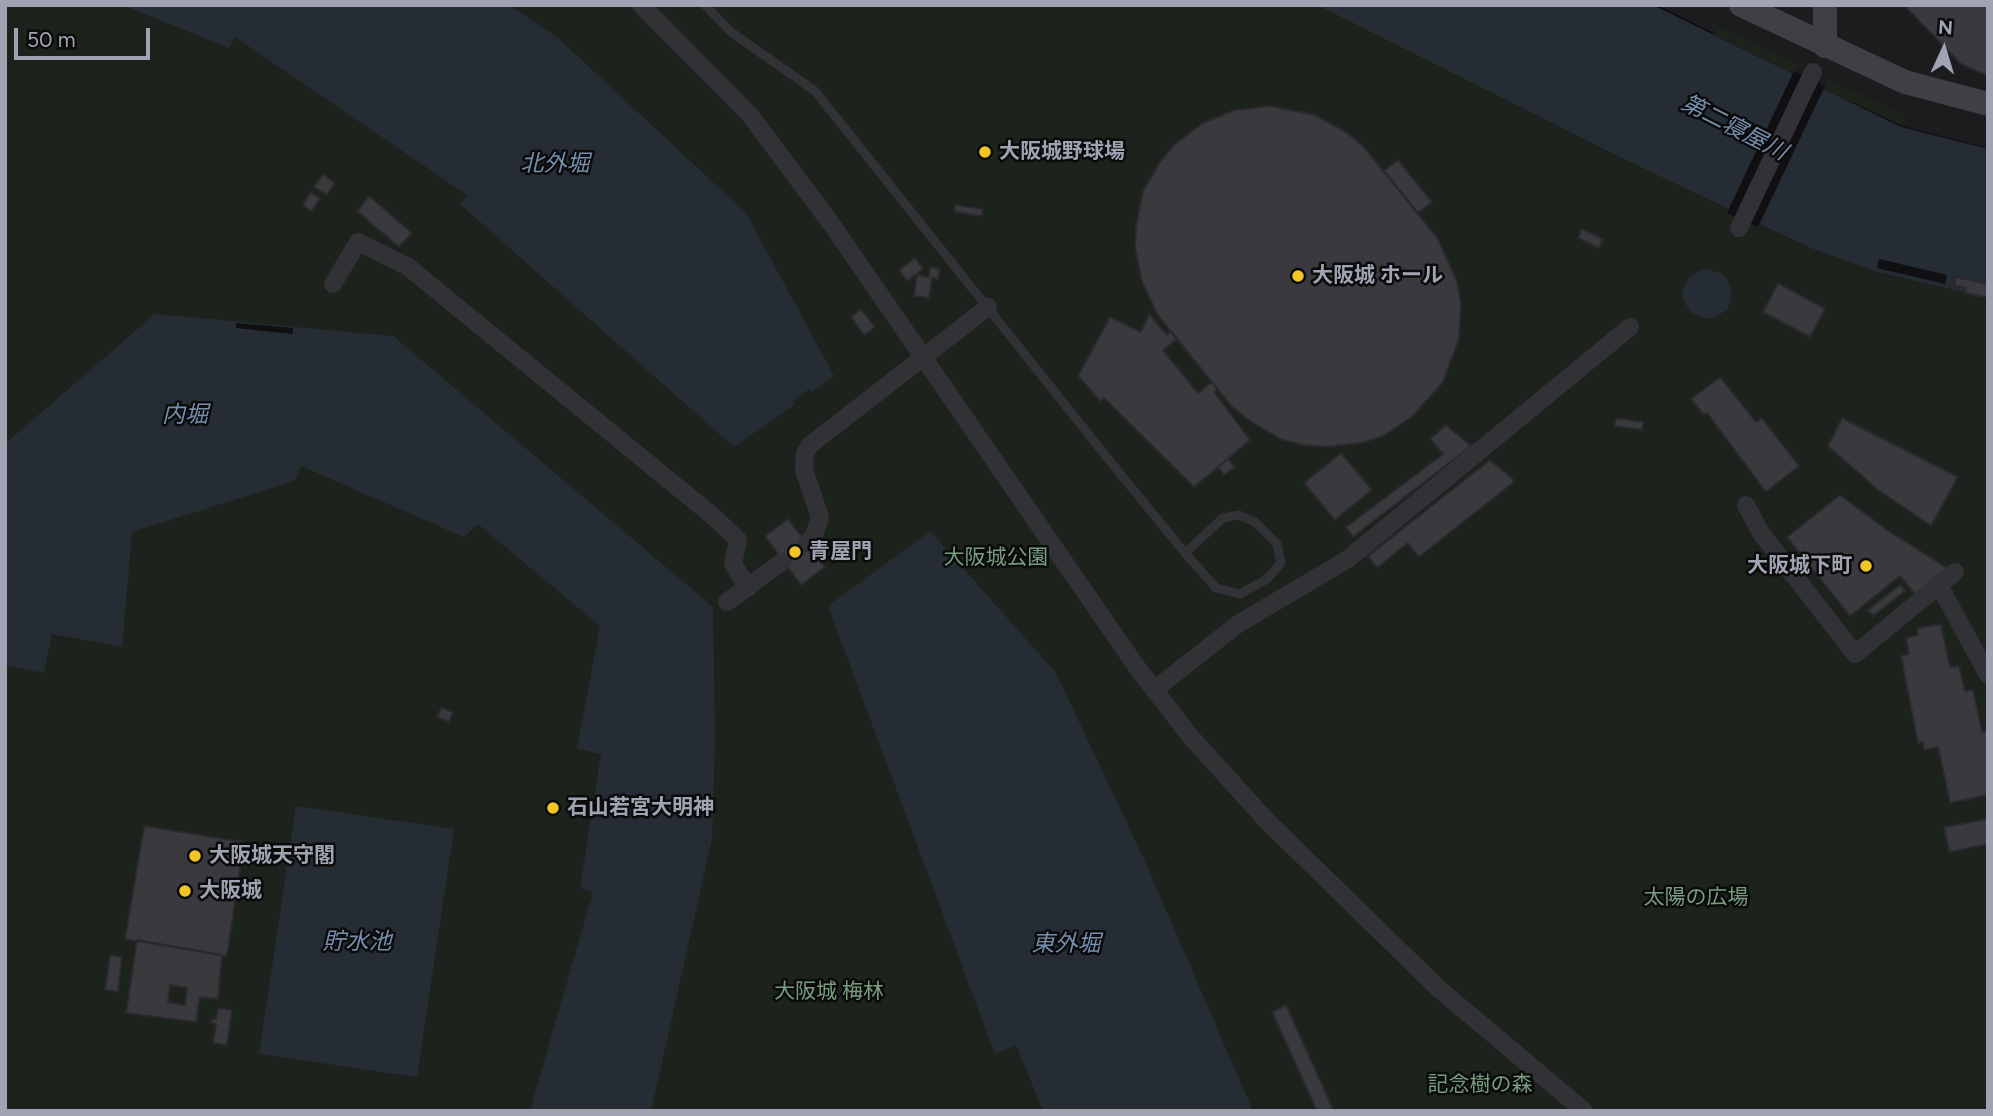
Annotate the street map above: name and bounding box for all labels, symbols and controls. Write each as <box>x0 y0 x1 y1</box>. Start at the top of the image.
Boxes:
scale bar <box>18 14 154 58</box>
north arrow <box>1909 14 1979 84</box>
text: N <box>1937 16 1954 40</box>
text: 50 m <box>27 27 76 52</box>
water label: 第二寝屋川 <box>1677 90 1791 166</box>
place label: 大阪城野球場 <box>999 139 1125 165</box>
marker: 大阪城野球場 <box>977 144 993 160</box>
water label: 北外堀 <box>521 150 589 178</box>
place label: 大阪城 ホール <box>1312 263 1443 289</box>
marker: 大阪城 ホール <box>1290 268 1306 284</box>
water label: 内堀 <box>162 401 208 429</box>
place label: 青屋門 <box>809 539 872 565</box>
marker: 青屋門 <box>787 544 803 560</box>
park label: 大阪城公園 <box>944 545 1048 571</box>
place label: 大阪城下町 <box>1747 553 1852 579</box>
marker: 大阪城下町 <box>1858 558 1874 574</box>
place label: 石山若宮大明神 <box>567 795 714 821</box>
marker: 石山若宮大明神 <box>545 800 561 816</box>
place label: 大阪城天守閣 <box>209 843 335 869</box>
marker: 大阪城天守閣 <box>187 848 203 864</box>
place label: 大阪城 <box>199 878 262 904</box>
marker: 大阪城 <box>177 883 193 899</box>
park label: 太陽の広場 <box>1644 885 1748 911</box>
water label: 貯水池 <box>323 928 391 956</box>
water label: 東外堀 <box>1032 930 1100 958</box>
park label: 大阪城 梅林 <box>774 979 884 1005</box>
park label: 記念樹の森 <box>1428 1072 1532 1098</box>

